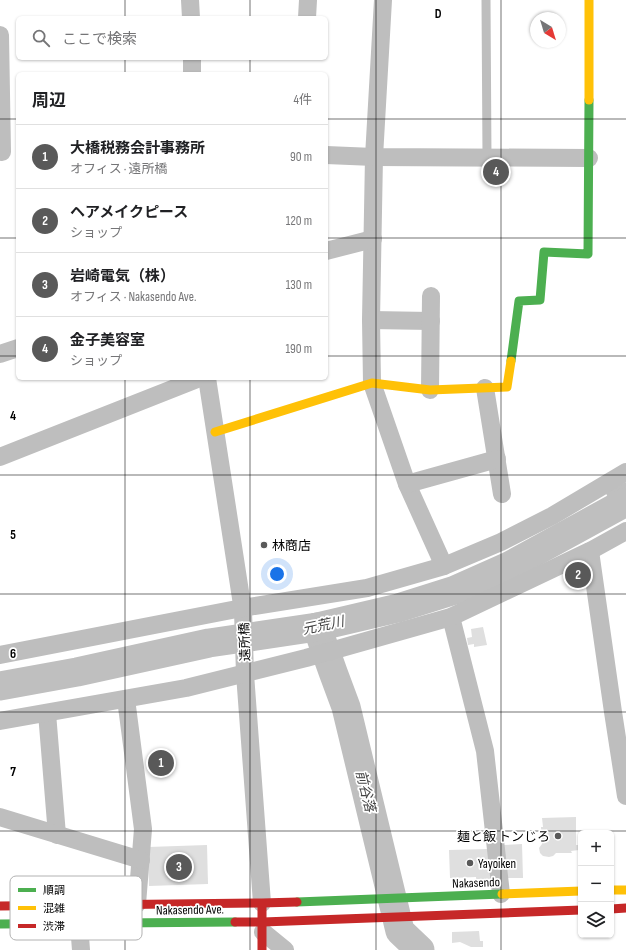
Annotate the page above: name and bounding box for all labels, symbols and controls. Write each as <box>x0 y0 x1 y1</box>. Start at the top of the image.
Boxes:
text: D <box>435 6 442 22</box>
north arrow <box>530 12 566 48</box>
search box <box>16 16 328 60</box>
icon: search <box>30 27 52 49</box>
text: ここで検索 <box>62 30 137 49</box>
text: 周辺 <box>32 91 66 111</box>
text: 4件 <box>294 92 312 108</box>
text: 大橋税務会計事務所 <box>70 139 205 158</box>
text: 1 <box>42 149 48 165</box>
text: 90 m <box>290 149 312 165</box>
pin: 4 <box>483 157 509 187</box>
text: オフィス · 遠所橋 <box>70 161 167 177</box>
text: ヘアメイクピース <box>70 203 188 222</box>
text: 2 <box>42 213 48 229</box>
text: 120 m <box>286 213 312 229</box>
text: ショップ <box>70 225 122 241</box>
text: 岩崎電気（株） <box>70 267 175 286</box>
text: 3 <box>42 277 48 293</box>
text: 130 m <box>286 277 312 293</box>
text: オフィス · Nakasendo Ave. <box>70 289 196 305</box>
text: 金子美容室 <box>70 331 145 350</box>
text: 4 <box>42 341 48 357</box>
text: 190 m <box>285 341 312 357</box>
text: ショップ <box>70 353 122 369</box>
text: 4 <box>10 408 16 424</box>
text: 5 <box>10 527 16 543</box>
place label: 林商店 <box>272 538 311 554</box>
marker: 林商店 <box>259 540 269 550</box>
pin: 2 <box>565 560 591 590</box>
your location <box>267 564 287 584</box>
water label: 元荒川 <box>301 612 347 638</box>
street label: 遠所橋 <box>236 622 254 662</box>
text: 6 <box>10 646 16 662</box>
pin: 1 <box>148 748 174 778</box>
text: 7 <box>10 764 16 780</box>
water label: 前谷落 <box>352 769 379 815</box>
place label: 麺と飯 トンじろ <box>457 829 550 845</box>
map controls <box>578 830 614 938</box>
button: + <box>578 830 614 866</box>
marker: 麺と飯 トンじろ <box>553 831 563 841</box>
pin: 3 <box>166 852 192 882</box>
place label: Yayoiken <box>478 856 516 872</box>
marker: Yayoiken <box>465 858 475 868</box>
button: − <box>578 866 614 902</box>
street label: Nakasendo <box>452 874 500 892</box>
legend <box>10 876 142 940</box>
text: 順調 <box>43 884 65 897</box>
street label: Nakasendo Ave. <box>156 901 224 919</box>
text: 混雑 <box>43 902 65 915</box>
button: layers <box>578 902 614 938</box>
text: 渋滞 <box>43 920 65 933</box>

